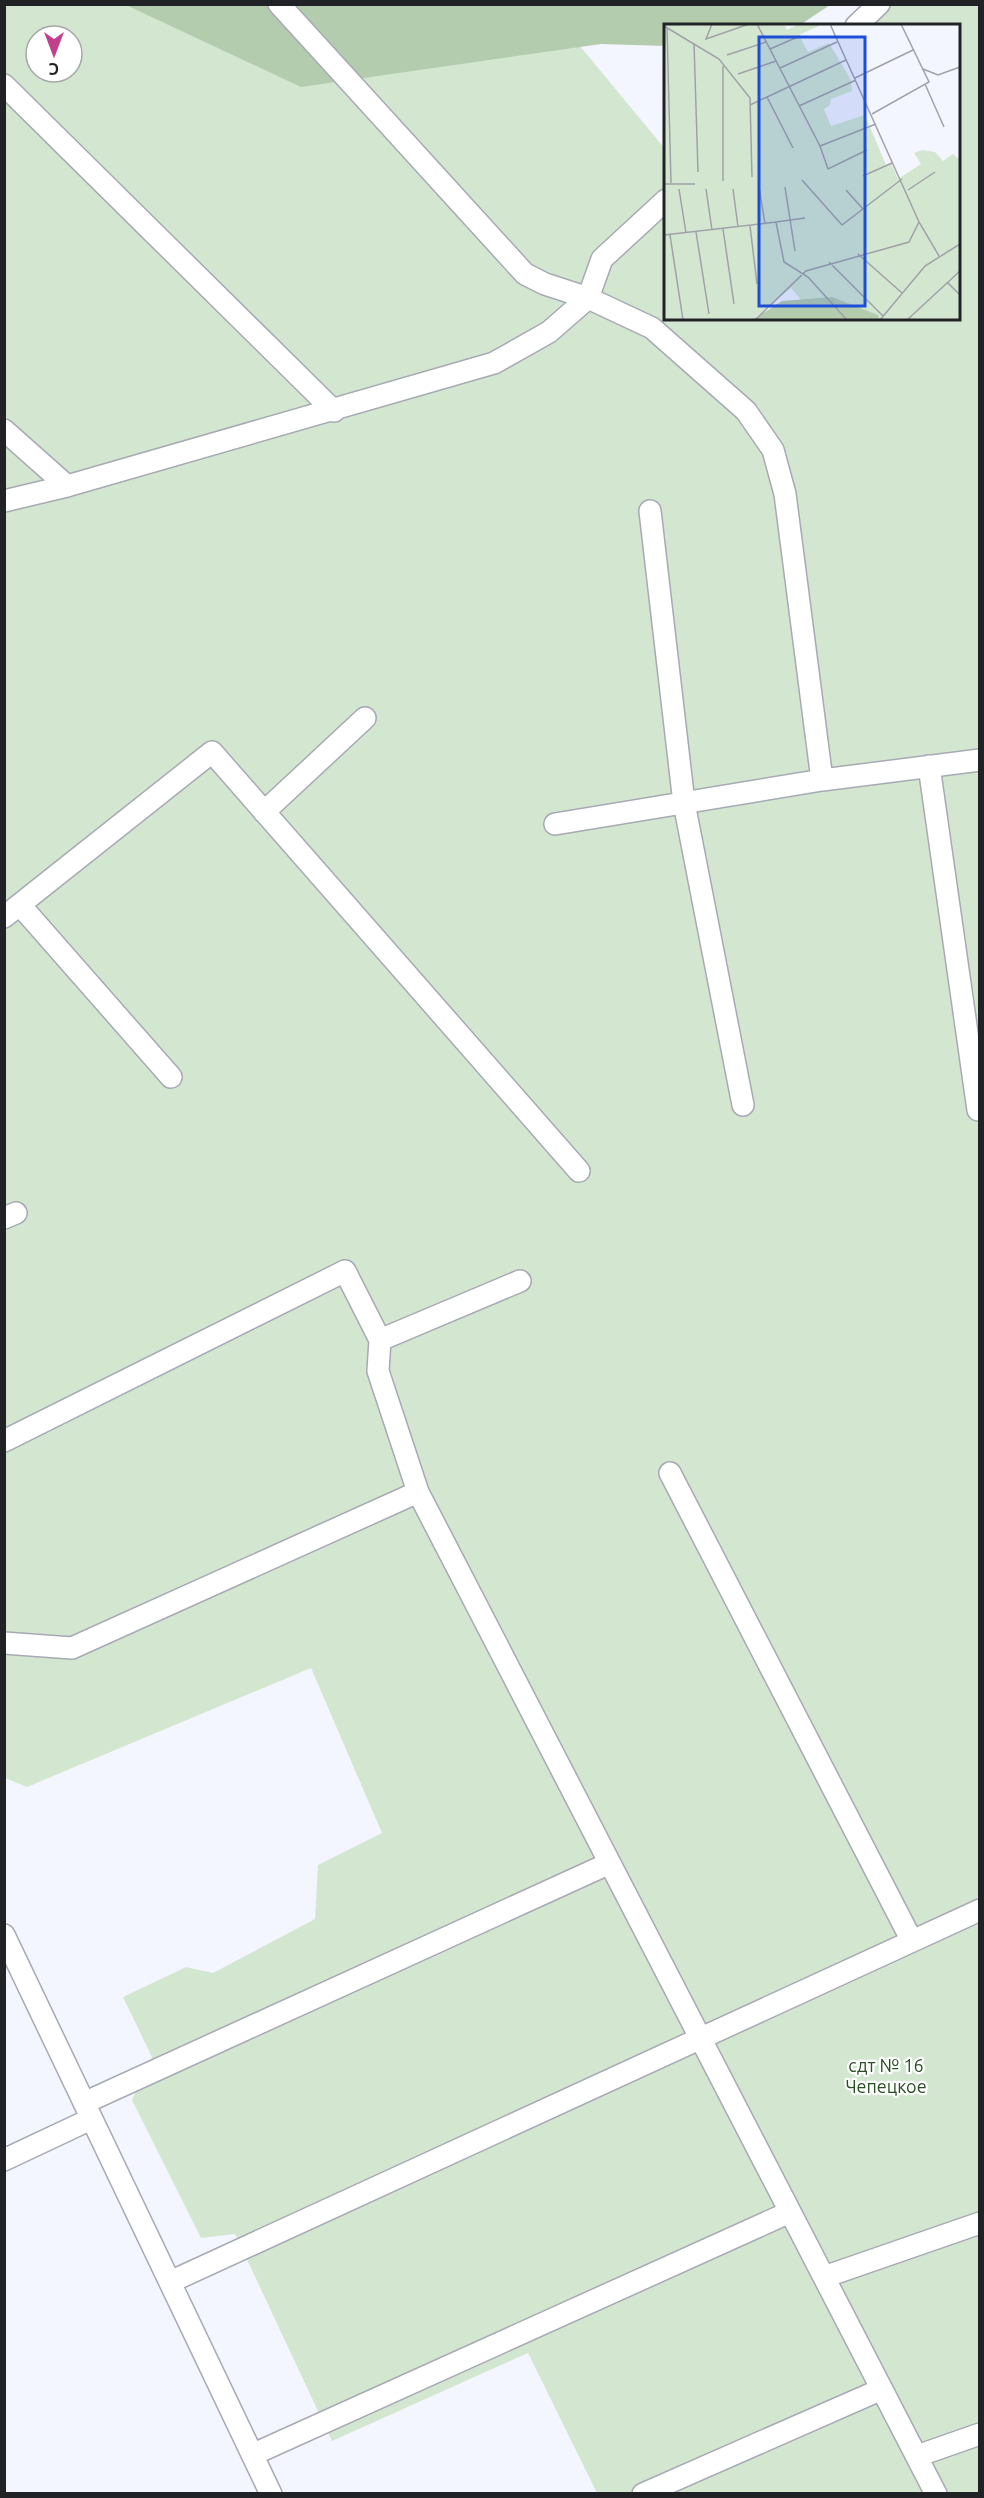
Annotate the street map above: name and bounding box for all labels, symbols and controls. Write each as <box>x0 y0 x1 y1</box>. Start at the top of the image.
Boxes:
north arrow <box>24 24 84 84</box>
inset map <box>664 24 960 320</box>
text: С <box>49 60 59 78</box>
park label: сдт № 16 Чепецкое <box>845 2055 927 2096</box>

